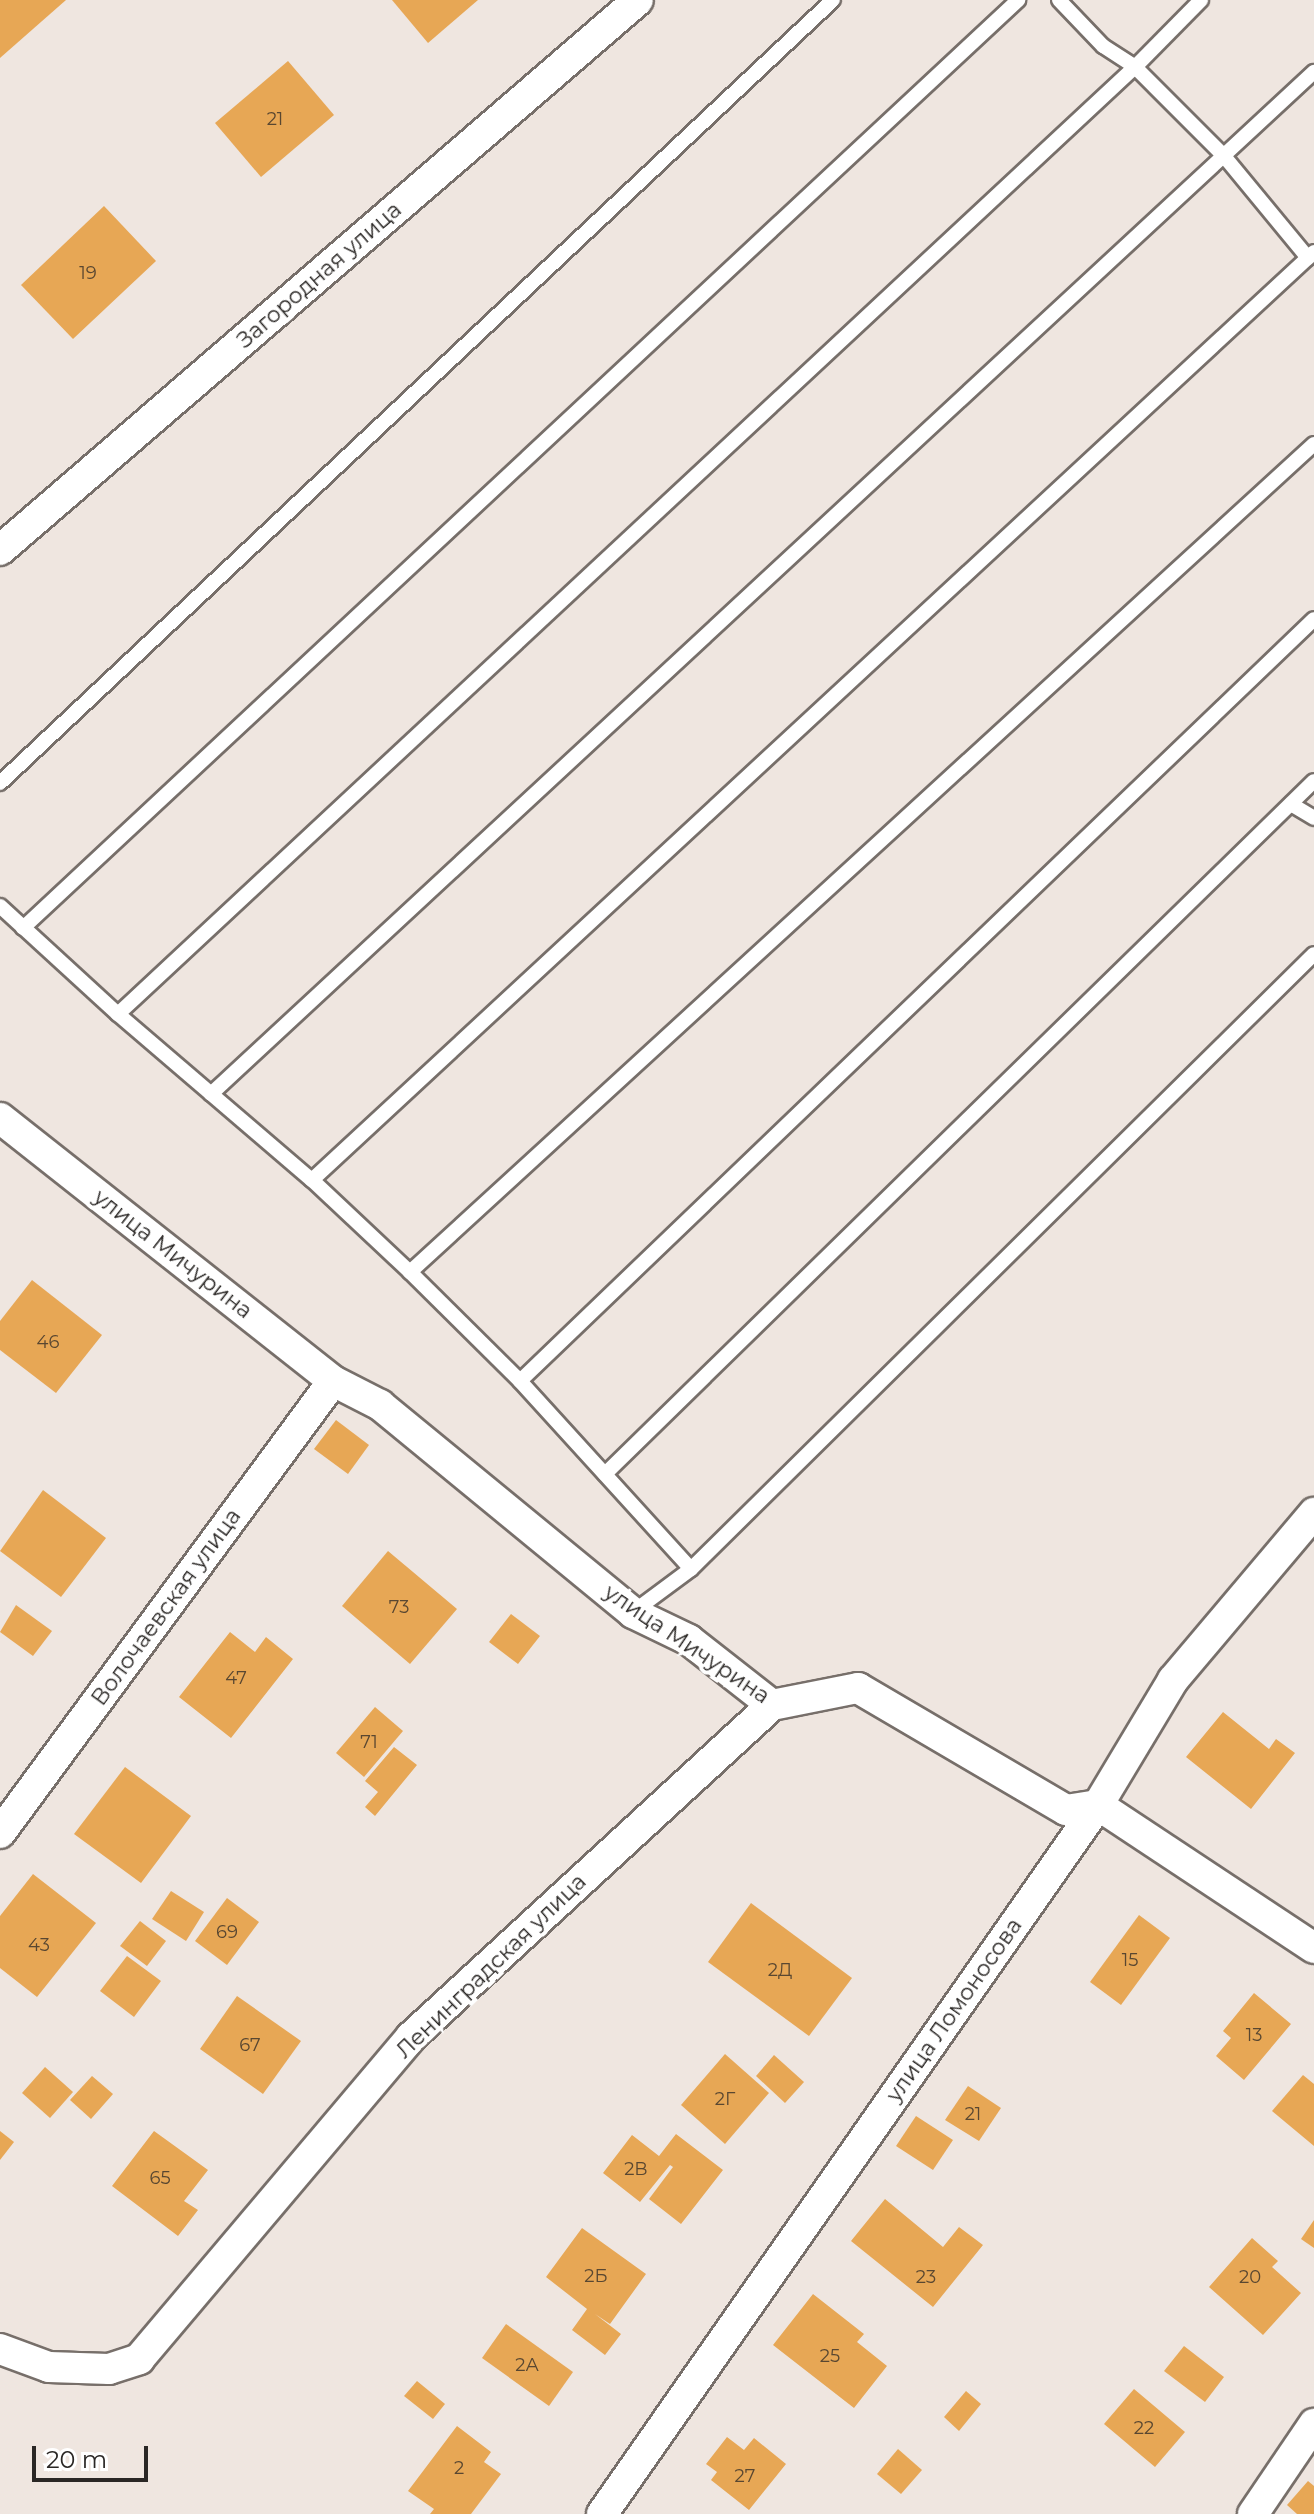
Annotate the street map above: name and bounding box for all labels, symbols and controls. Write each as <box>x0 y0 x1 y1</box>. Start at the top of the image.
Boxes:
house number: 21 <box>267 108 283 130</box>
street label: Загородная улица <box>231 196 407 354</box>
house number: 19 <box>79 262 97 284</box>
street label: улица Мичурина <box>88 1184 258 1324</box>
house number: 46 <box>37 1331 59 1353</box>
street label: Волочаевская улица <box>86 1503 246 1711</box>
street label: улица Мичурина <box>599 1579 775 1709</box>
house number: 73 <box>389 1596 409 1618</box>
house number: 47 <box>225 1667 247 1689</box>
house number: 71 <box>360 1731 378 1753</box>
street label: Ленинградская улица <box>391 1868 591 2064</box>
street label: улица Ломоносова <box>881 1913 1027 2107</box>
house number: 69 <box>216 1921 238 1943</box>
house number: 43 <box>28 1934 50 1956</box>
house number: 15 <box>1122 1949 1138 1971</box>
house number: 2Д <box>768 1959 792 1981</box>
house number: 13 <box>1246 2024 1262 2046</box>
house number: 67 <box>239 2034 261 2056</box>
house number: 2Г <box>715 2088 735 2110</box>
house number: 21 <box>965 2103 981 2125</box>
house number: 2В <box>624 2158 648 2180</box>
house number: 65 <box>149 2167 171 2189</box>
house number: 2Б <box>584 2265 608 2287</box>
house number: 23 <box>916 2266 936 2288</box>
house number: 20 <box>1239 2266 1261 2288</box>
house number: 25 <box>820 2345 840 2367</box>
house number: 2А <box>515 2354 539 2376</box>
house number: 22 <box>1134 2417 1154 2439</box>
scale bar <box>36 2430 152 2480</box>
text: 20 m <box>46 2445 107 2474</box>
house number: 2 <box>454 2457 464 2479</box>
house number: 27 <box>735 2465 755 2487</box>

